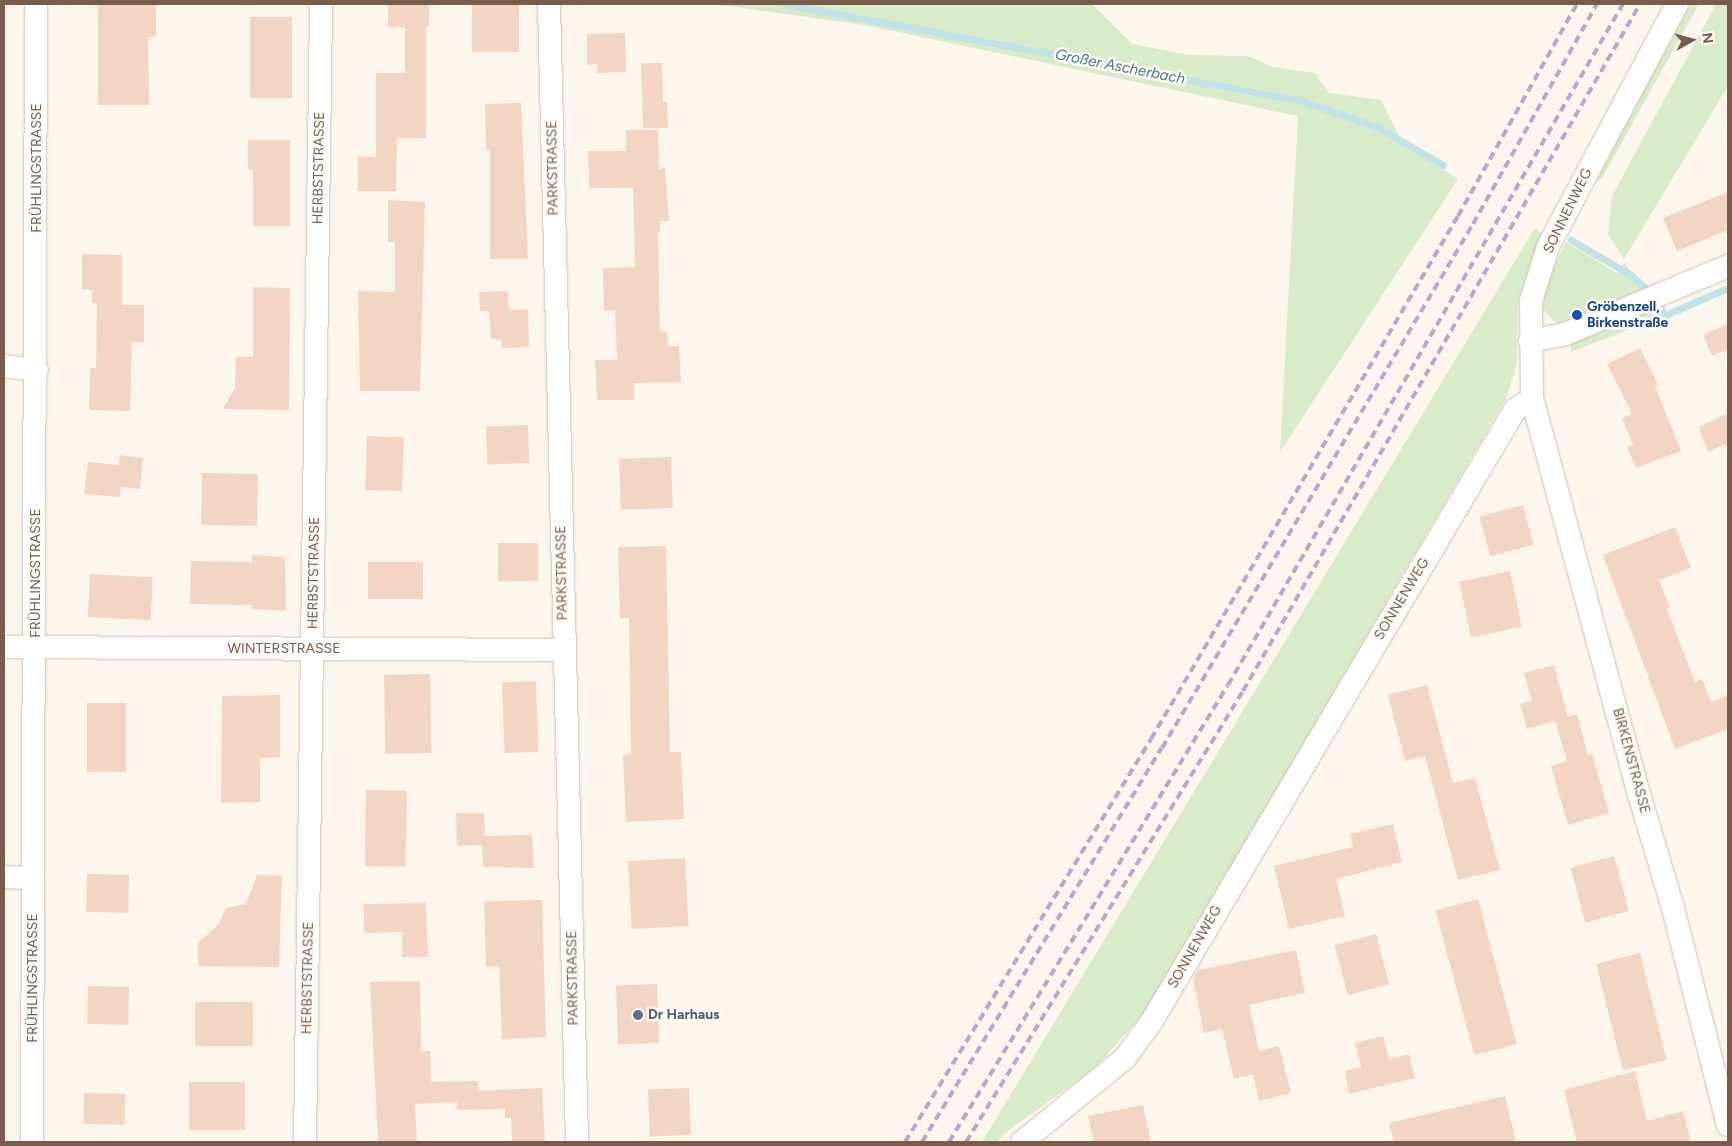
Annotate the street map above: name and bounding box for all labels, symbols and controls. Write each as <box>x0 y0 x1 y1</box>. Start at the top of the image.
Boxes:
north arrow <box>1667 15 1717 65</box>
text: N <box>1698 32 1716 45</box>
water label: Großer Ascherbach <box>1054 46 1186 88</box>
street label: FRÜHLINGSTRASSE <box>29 103 45 233</box>
street label: HERBSTSTRASSE <box>310 112 328 224</box>
street label: PARKSTRASSE <box>544 120 562 216</box>
street label: SONNENWEG <box>1540 166 1596 256</box>
place label: Gröbenzell, Birkenstraße <box>1587 299 1668 332</box>
marker: Gröbenzell, Birkenstraße <box>1571 309 1583 321</box>
street label: FRÜHLINGSTRASSE <box>28 508 44 638</box>
street label: HERBSTSTRASSE <box>305 517 323 629</box>
street label: PARKSTRASSE <box>553 525 571 621</box>
street label: SONNENWEG <box>1371 555 1433 643</box>
street label: WINTERSTRASSE <box>228 641 340 657</box>
street label: BIRKENSTRASSE <box>1609 706 1653 816</box>
street label: SONNENWEG <box>1165 903 1225 991</box>
street label: FRÜHLINGSTRASSE <box>25 913 41 1043</box>
street label: HERBSTSTRASSE <box>299 922 317 1034</box>
street label: PARKSTRASSE <box>564 930 582 1026</box>
place label: Dr Harhaus <box>648 1007 720 1023</box>
marker: Dr Harhaus <box>632 1009 644 1021</box>

